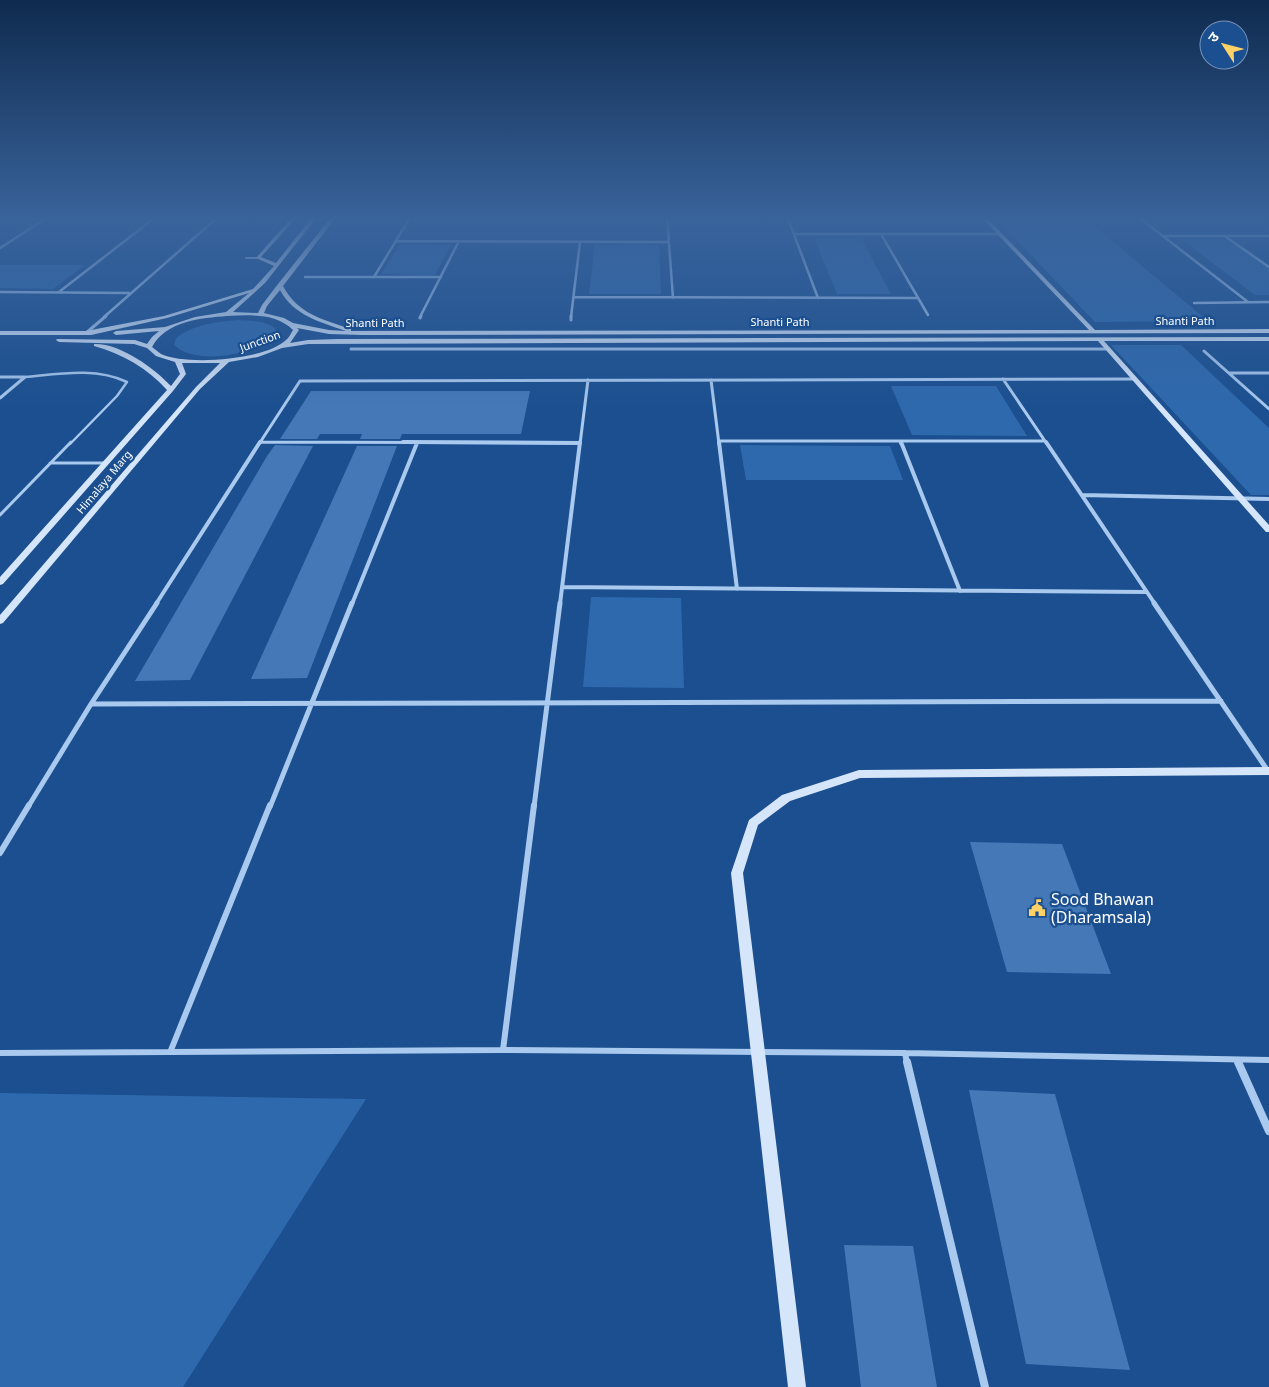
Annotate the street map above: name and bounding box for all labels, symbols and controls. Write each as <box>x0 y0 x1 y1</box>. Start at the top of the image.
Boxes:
north arrow <box>1199 20 1249 70</box>
text: उ <box>1203 28 1224 46</box>
street label: Shanti Path <box>1155 313 1215 328</box>
street label: Shanti Path <box>750 314 810 329</box>
street label: Shanti Path <box>345 315 405 330</box>
street label: Junction <box>237 326 282 355</box>
street label: Himalaya Marg <box>73 447 135 517</box>
place label: Sood Bhawan (Dharamsala) <box>1051 888 1154 928</box>
public building icon: Sood Bhawan (Dharamsala) <box>1027 898 1047 918</box>

